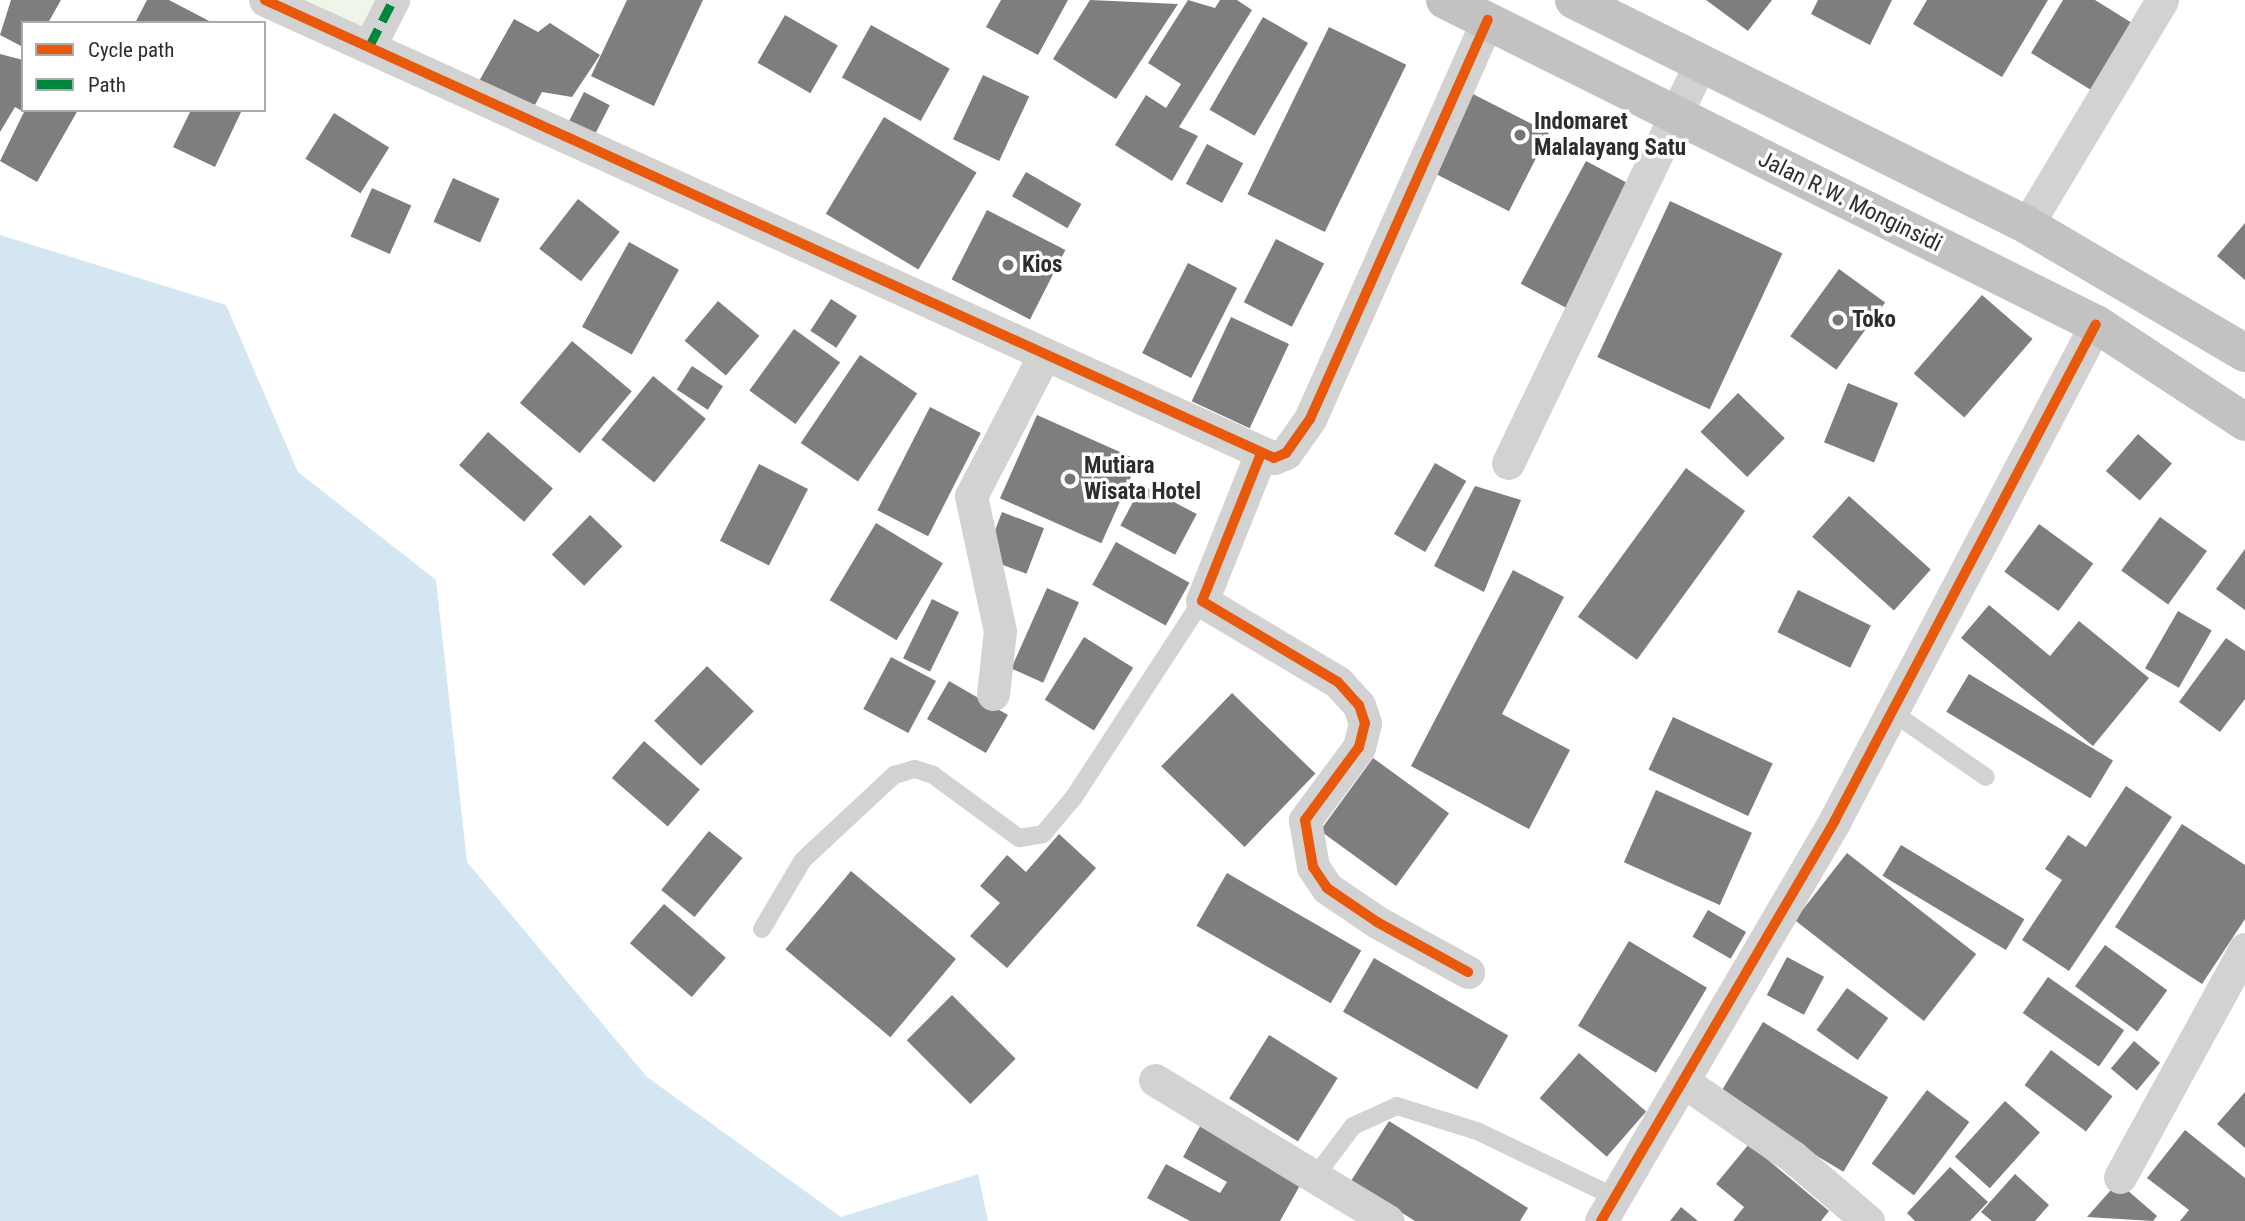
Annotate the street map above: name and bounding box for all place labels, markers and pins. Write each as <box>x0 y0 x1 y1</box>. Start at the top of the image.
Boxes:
place label: Indomaret Malalayang Satu <box>1534 108 1686 162</box>
marker: Indomaret Malalayang Satu <box>1512 127 1528 143</box>
place label: Kios <box>1022 251 1062 279</box>
marker: Kios <box>1000 257 1016 273</box>
place label: Toko <box>1852 306 1896 334</box>
marker: Toko <box>1830 312 1846 328</box>
place label: Mutiara Wisata Hotel <box>1084 452 1201 506</box>
marker: Mutiara Wisata Hotel <box>1062 471 1078 487</box>

